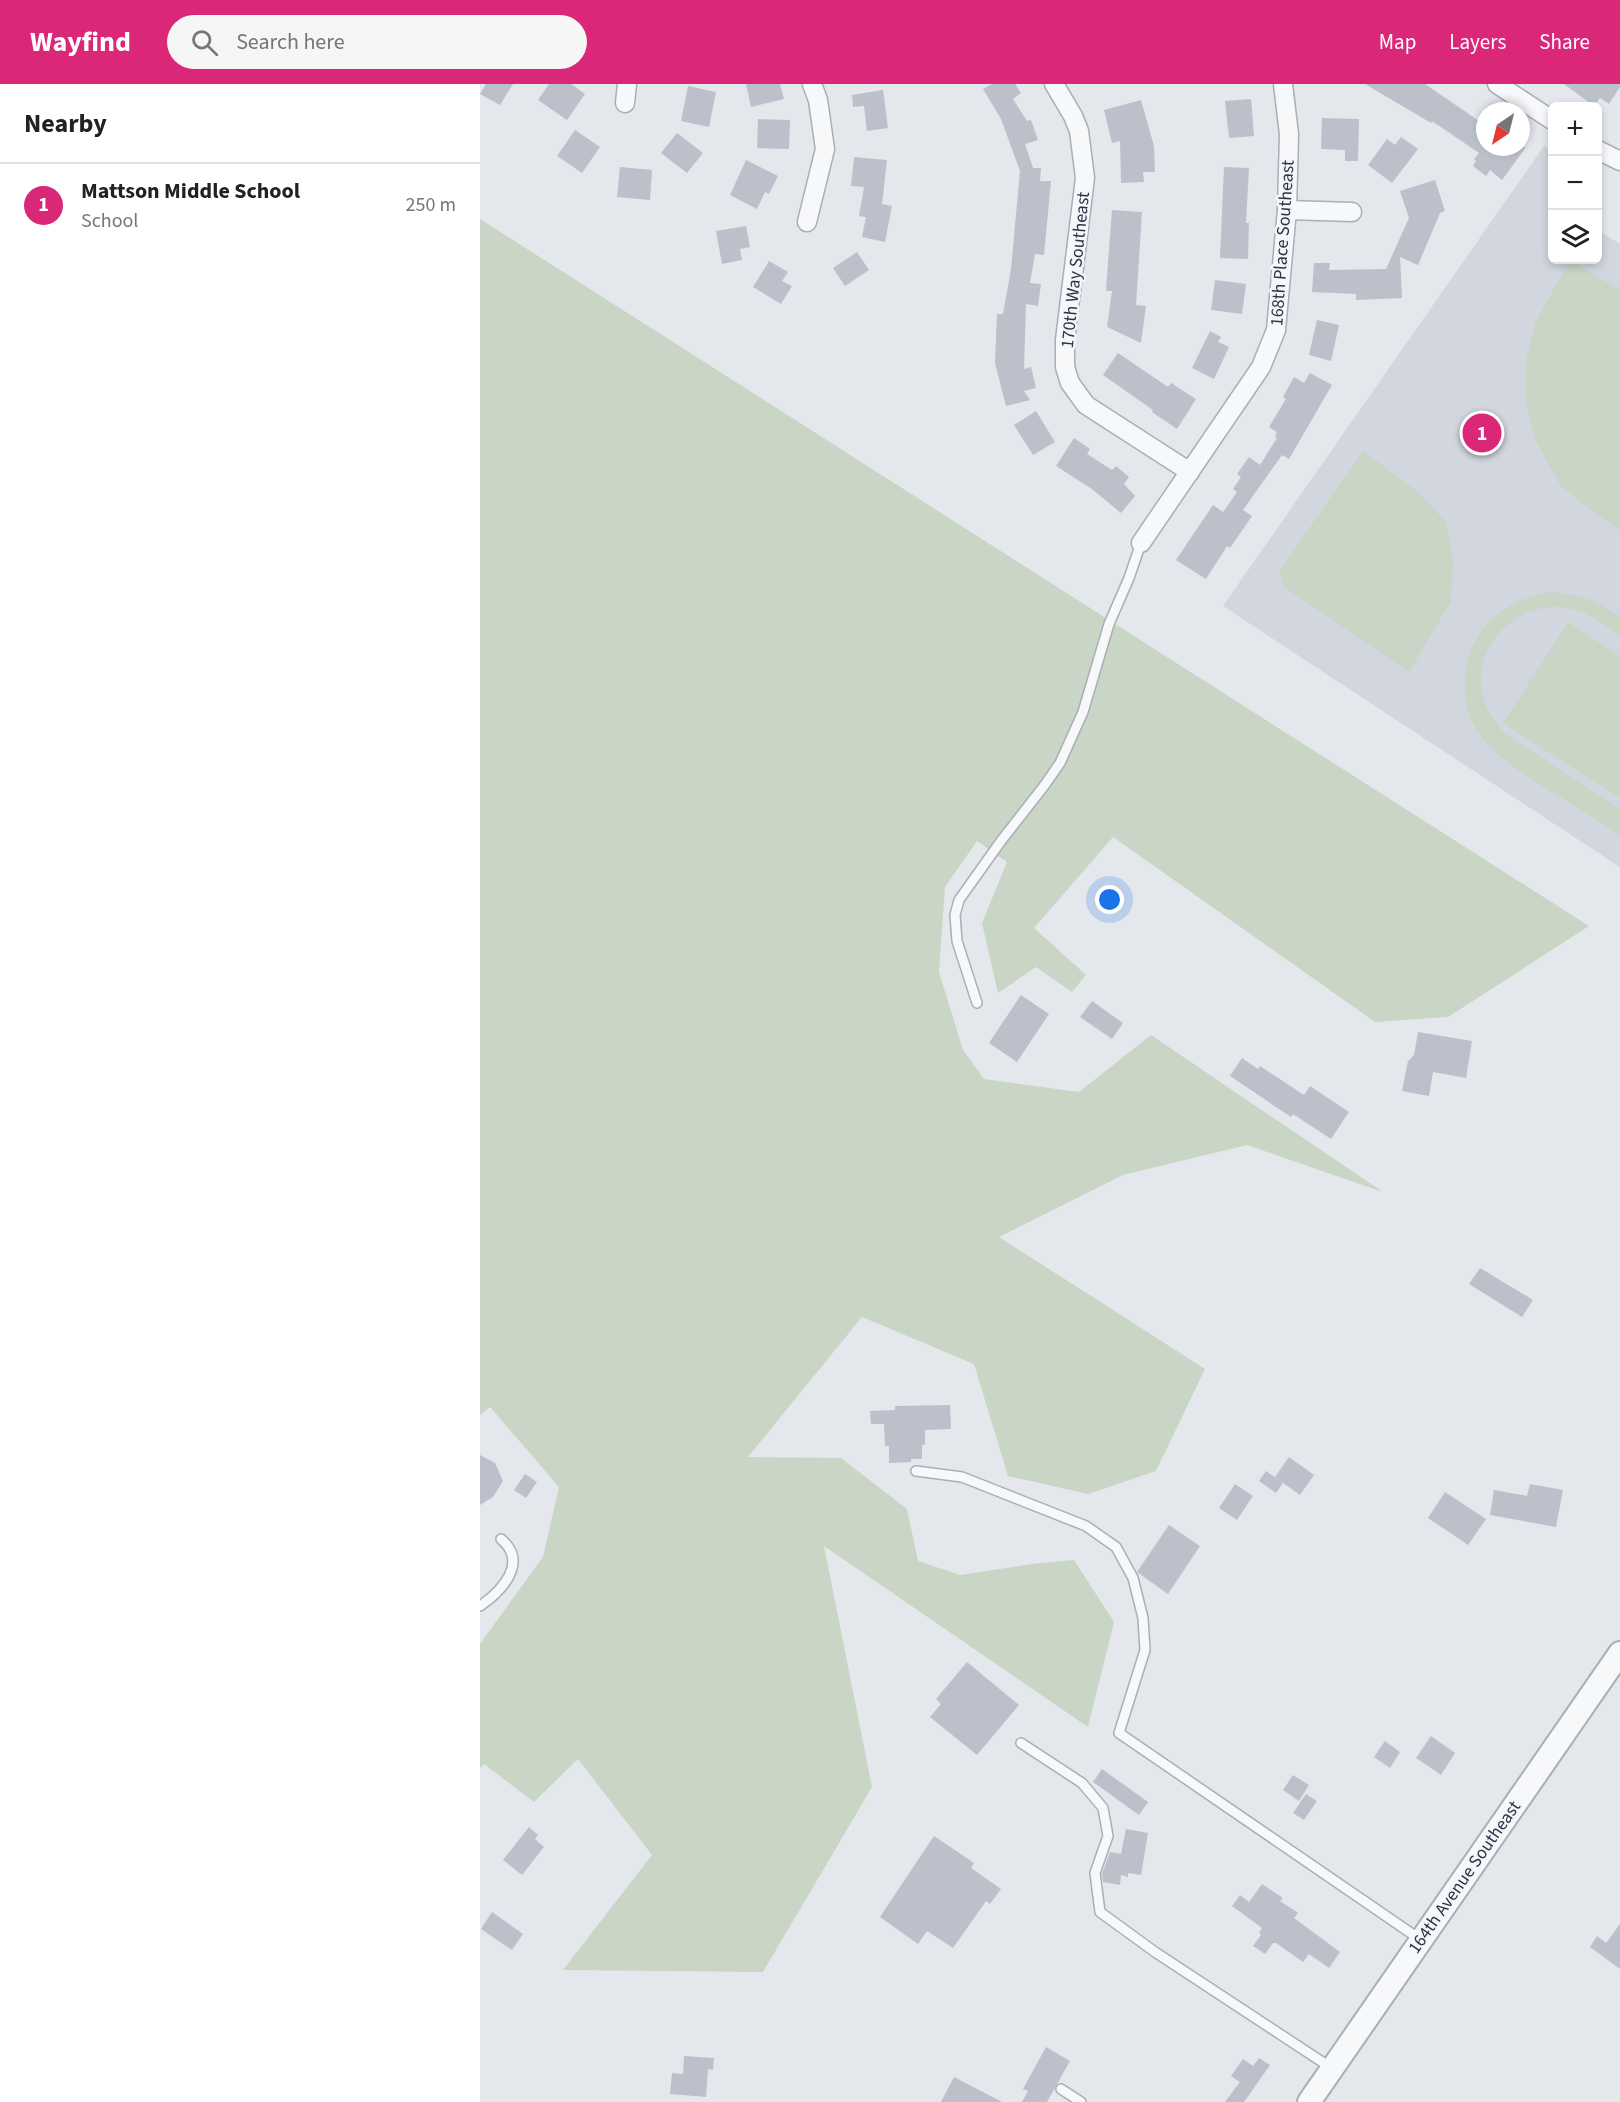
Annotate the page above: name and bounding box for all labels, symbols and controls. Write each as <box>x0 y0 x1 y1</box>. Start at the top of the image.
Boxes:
search box <box>167 15 587 69</box>
text: Wayfind <box>30 22 131 62</box>
icon: search <box>188 26 221 59</box>
text: Search here <box>236 26 345 58</box>
text: Map <box>1379 27 1416 57</box>
text: Layers <box>1449 27 1506 57</box>
text: Share <box>1539 27 1590 57</box>
north arrow <box>1476 102 1530 156</box>
map controls <box>1548 102 1602 264</box>
button: + <box>1548 102 1602 156</box>
text: Nearby <box>24 105 107 142</box>
button: − <box>1548 156 1602 210</box>
street label: 168th Place Southeast <box>1264 159 1301 327</box>
text: Mattson Middle School <box>81 175 300 207</box>
text: 1 <box>38 191 49 219</box>
text: 250 m <box>406 191 456 219</box>
street label: 170th Way Southeast <box>1055 191 1096 350</box>
text: School <box>81 207 138 235</box>
button: layers <box>1548 210 1602 264</box>
pin: 1 <box>1462 410 1502 456</box>
your location <box>1095 885 1124 914</box>
street label: 164th Avenue Southeast <box>1402 1796 1527 1959</box>

